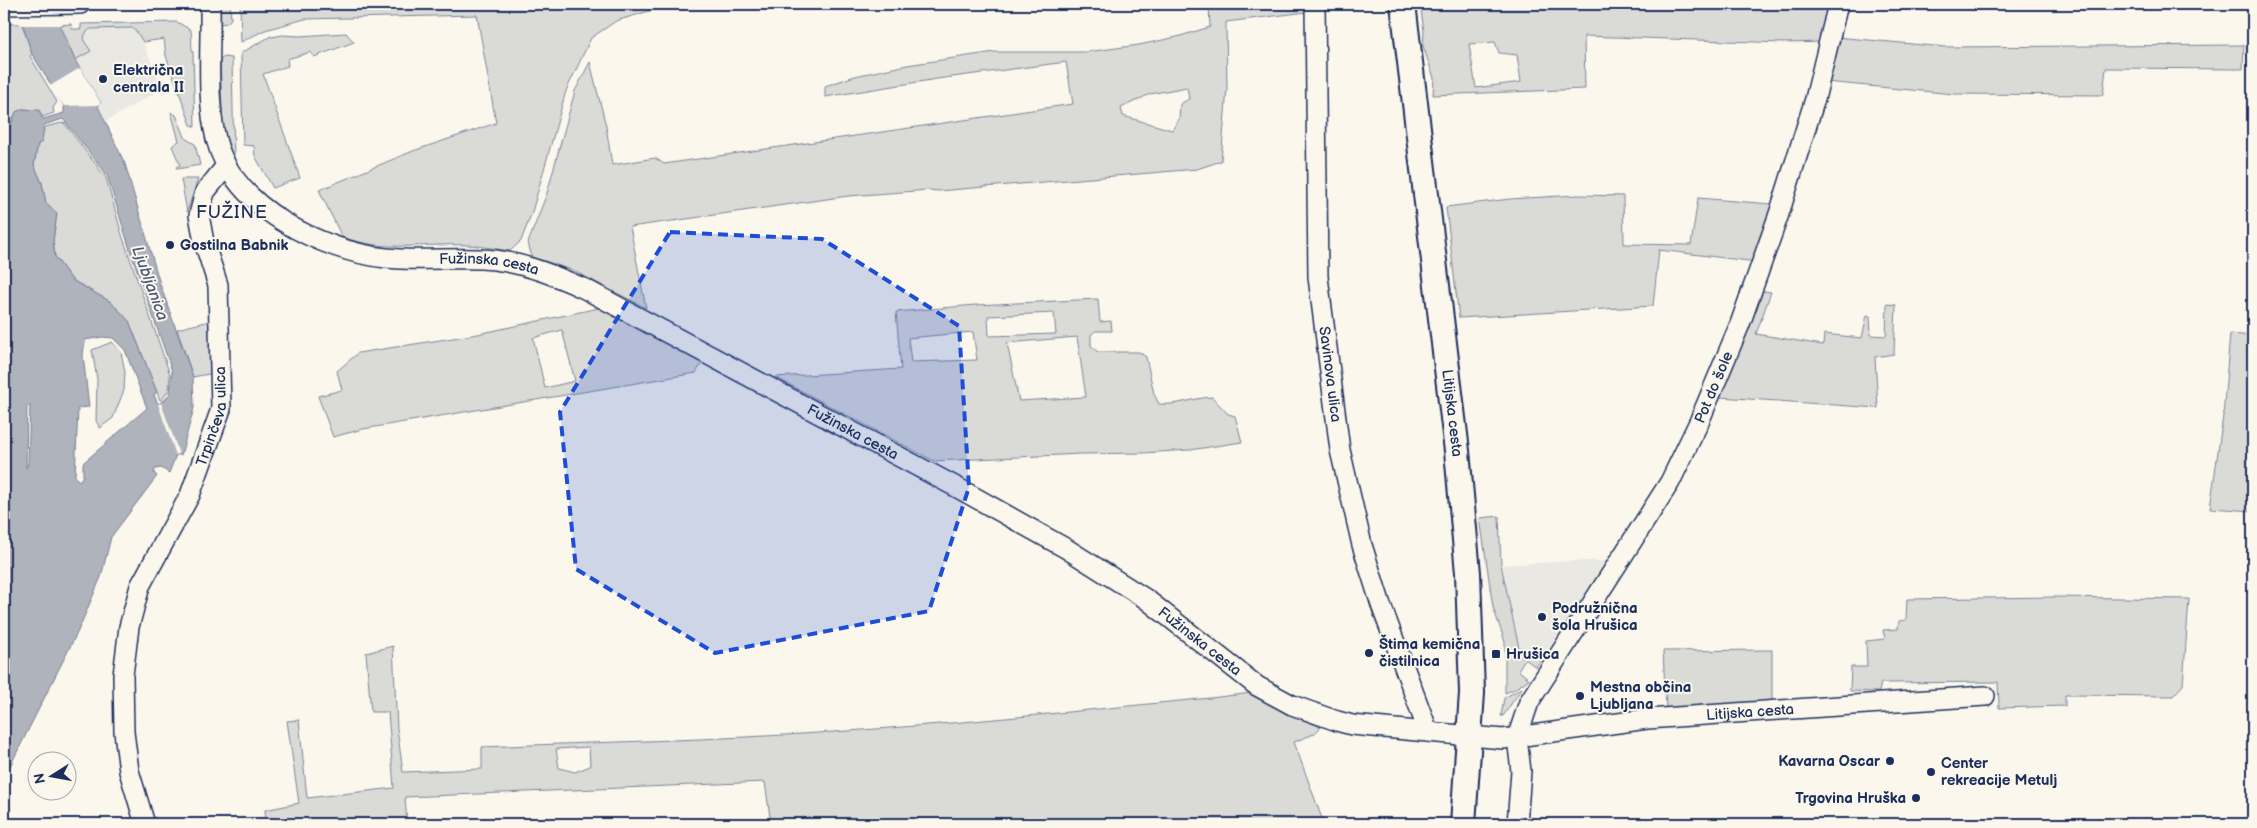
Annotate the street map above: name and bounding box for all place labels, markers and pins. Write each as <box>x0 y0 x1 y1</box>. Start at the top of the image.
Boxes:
place label: Električna centrala II <box>113 61 184 97</box>
marker: Električna centrala II <box>97 73 109 85</box>
place label: Gostilna Babnik <box>180 236 288 255</box>
marker: Gostilna Babnik <box>164 239 176 251</box>
place label: Podružnična šola Hrušica <box>1552 599 1638 635</box>
marker: Podružnična šola Hrušica <box>1536 611 1548 623</box>
place label: Štima kemična čistilnica <box>1379 634 1480 671</box>
place label: Hrušica <box>1506 645 1559 664</box>
marker: Štima kemična čistilnica <box>1363 647 1375 659</box>
marker: Hrušica <box>1490 648 1502 660</box>
place label: Mestna občina Ljubljana <box>1590 678 1691 714</box>
marker: Mestna občina Ljubljana <box>1574 690 1586 702</box>
place label: Kavarna Oscar <box>1778 752 1881 771</box>
place label: Center rekreacije Metulj <box>1941 754 2057 790</box>
marker: Kavarna Oscar <box>1884 755 1896 767</box>
marker: Center rekreacije Metulj <box>1925 766 1937 778</box>
place label: Trgovina Hruška <box>1795 789 1906 808</box>
marker: Trgovina Hruška <box>1910 792 1922 804</box>

